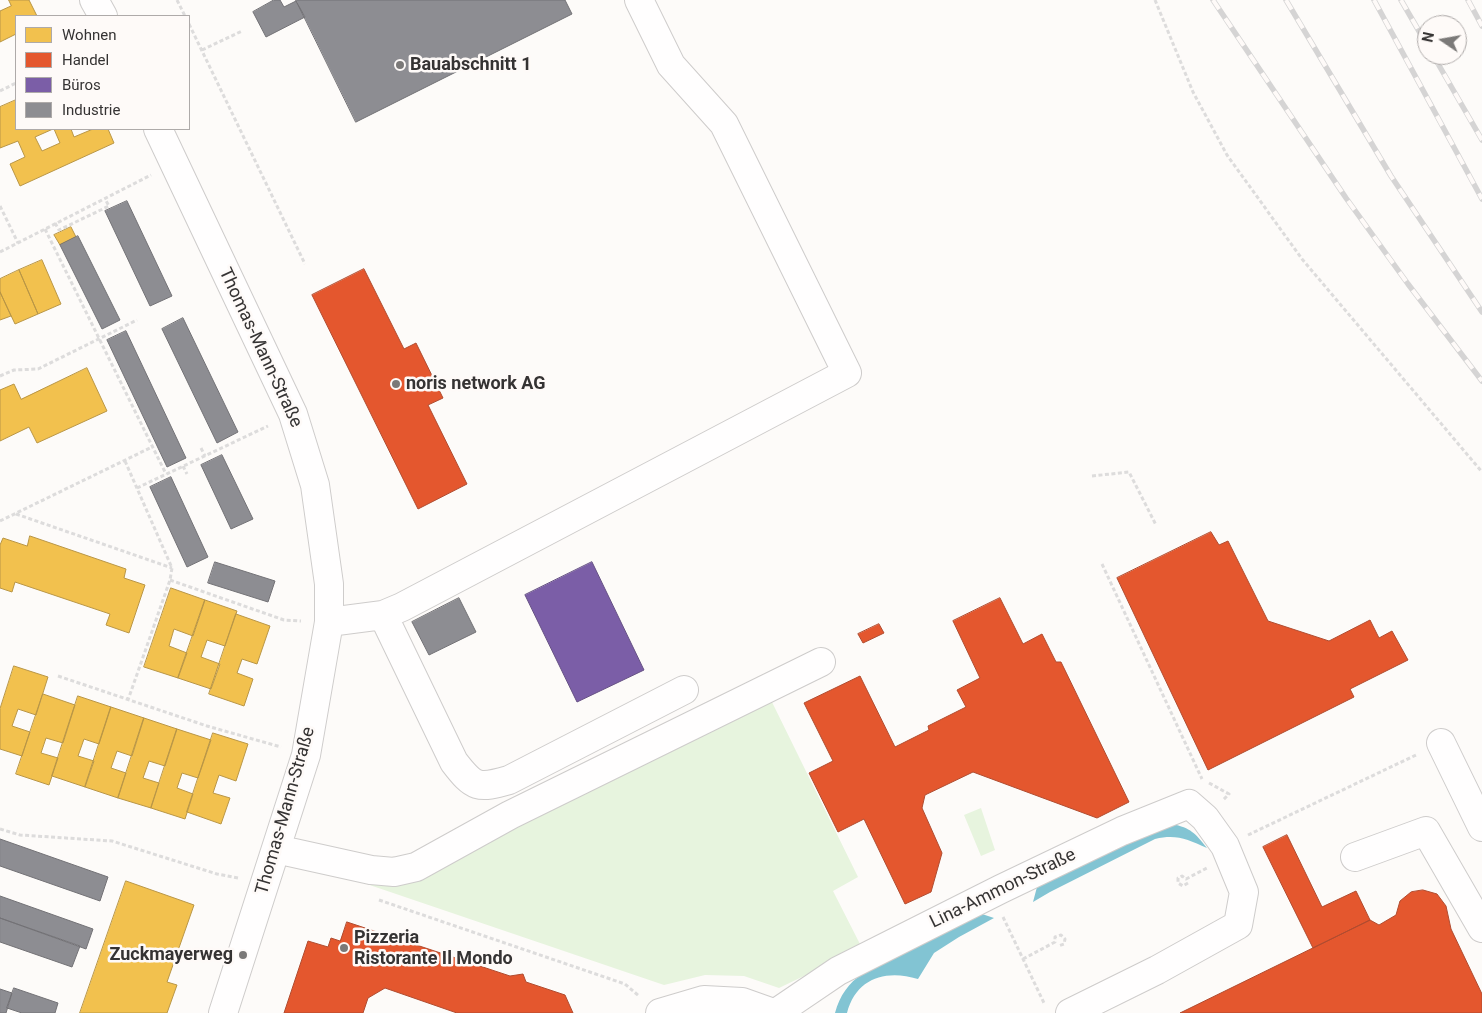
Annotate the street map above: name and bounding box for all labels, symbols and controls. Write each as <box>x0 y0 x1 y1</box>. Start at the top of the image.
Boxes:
legend <box>15 15 190 130</box>
north arrow <box>1417 15 1467 65</box>
text: Wohnen <box>62 26 116 44</box>
text: N <box>1419 31 1437 44</box>
text: Handel <box>62 51 109 69</box>
place label: Bauabschnitt 1 <box>410 54 532 76</box>
marker: Bauabschnitt 1 <box>394 59 406 71</box>
text: Büros <box>62 76 101 94</box>
text: Industrie <box>62 101 120 119</box>
street label: Thomas-Mann-Straße <box>214 265 306 431</box>
place label: noris network AG <box>406 373 545 395</box>
marker: noris network AG <box>390 378 402 390</box>
street label: Thomas-Mann-Straße <box>252 725 320 897</box>
street label: Lina-Ammon-Straße <box>927 844 1079 934</box>
place label: Pizzeria Ristorante Il Mondo <box>354 927 513 970</box>
marker: Pizzeria Ristorante Il Mondo <box>338 942 350 954</box>
place label: Zuckmayerweg <box>109 944 233 966</box>
marker: Zuckmayerweg <box>237 949 249 961</box>

